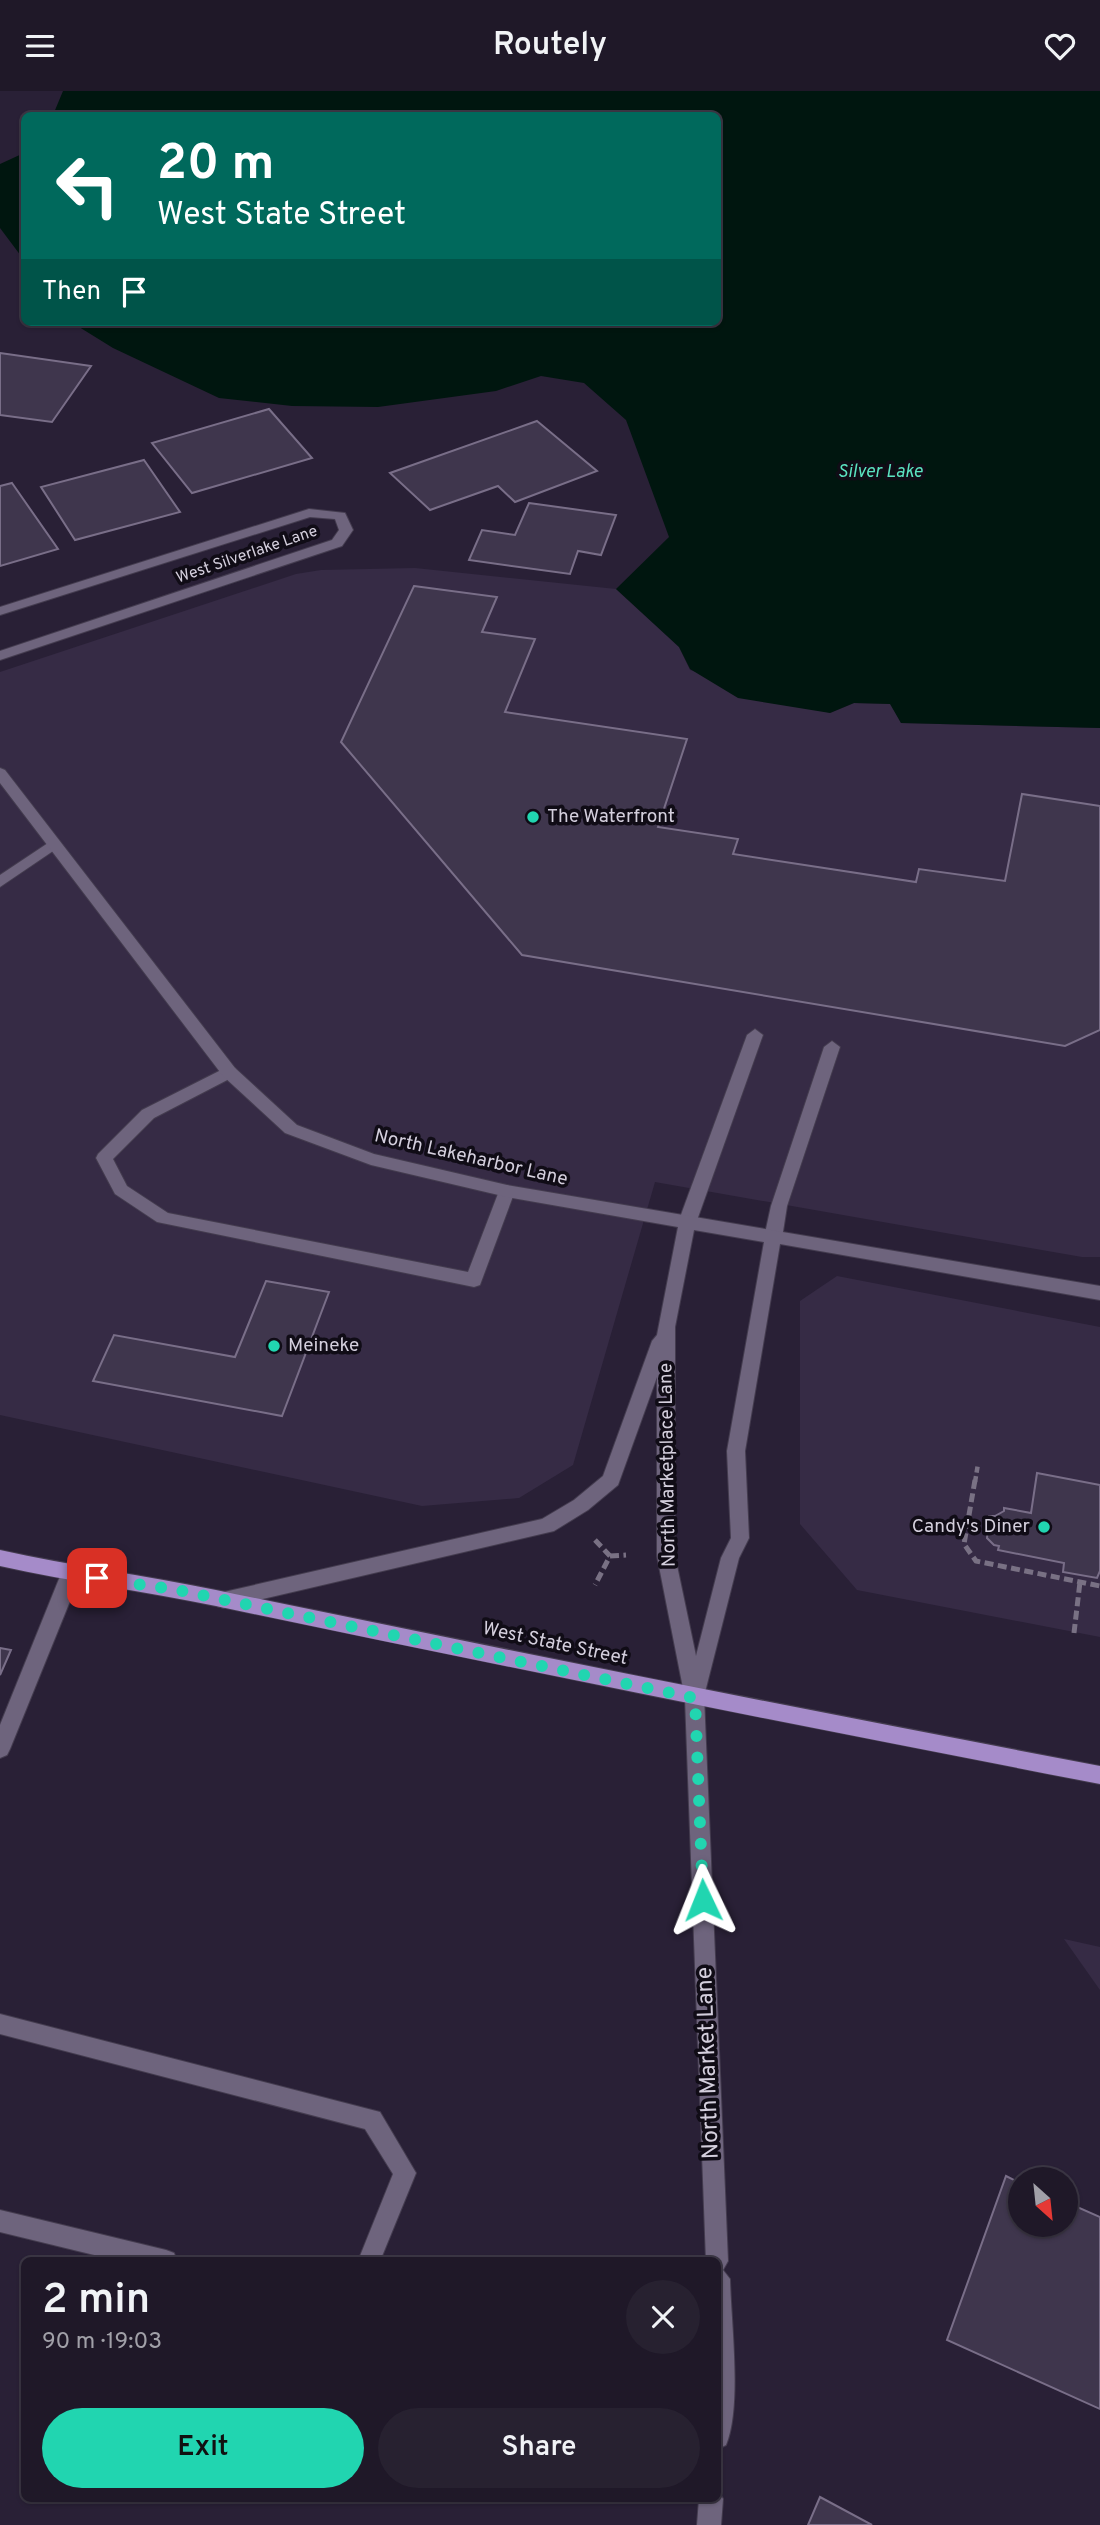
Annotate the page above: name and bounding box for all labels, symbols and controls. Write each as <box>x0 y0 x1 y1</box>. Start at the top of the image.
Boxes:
text: Routely <box>493 26 607 66</box>
icon: menu <box>21 27 59 65</box>
icon: heart <box>1041 27 1079 65</box>
text: 20 m <box>157 135 274 197</box>
icon: left <box>42 140 133 231</box>
text: West State Street <box>157 196 406 236</box>
icon: arrive <box>115 273 153 311</box>
text: Then <box>42 276 101 309</box>
water label: Silver Lake <box>837 461 923 484</box>
street label: West Silverlake Lane <box>174 521 320 589</box>
place label: The Waterfront <box>547 805 675 829</box>
marker: The Waterfront <box>525 809 541 825</box>
street label: North Lakeharbor Lane <box>372 1124 570 1192</box>
place label: Meineke <box>288 1334 359 1358</box>
marker: Meineke <box>266 1338 282 1354</box>
street label: North Marketplace Lane <box>654 1363 682 1567</box>
place label: Candy's Diner <box>912 1515 1031 1539</box>
marker: Candy's Diner <box>1036 1519 1052 1535</box>
pin <box>67 1548 127 1608</box>
icon: arrive <box>78 1559 116 1597</box>
street label: West State Street <box>480 1617 630 1671</box>
position arrow <box>666 1863 740 1937</box>
street label: North Market Lane <box>691 1966 727 2160</box>
north arrow <box>1008 2167 1078 2237</box>
map controls <box>1008 2167 1078 2237</box>
text: 2 min <box>42 2275 150 2328</box>
button: close <box>626 2280 700 2354</box>
text: 90 m · 19:03 <box>42 2328 162 2357</box>
button: Exit <box>42 2408 364 2488</box>
button: Share <box>378 2408 700 2488</box>

